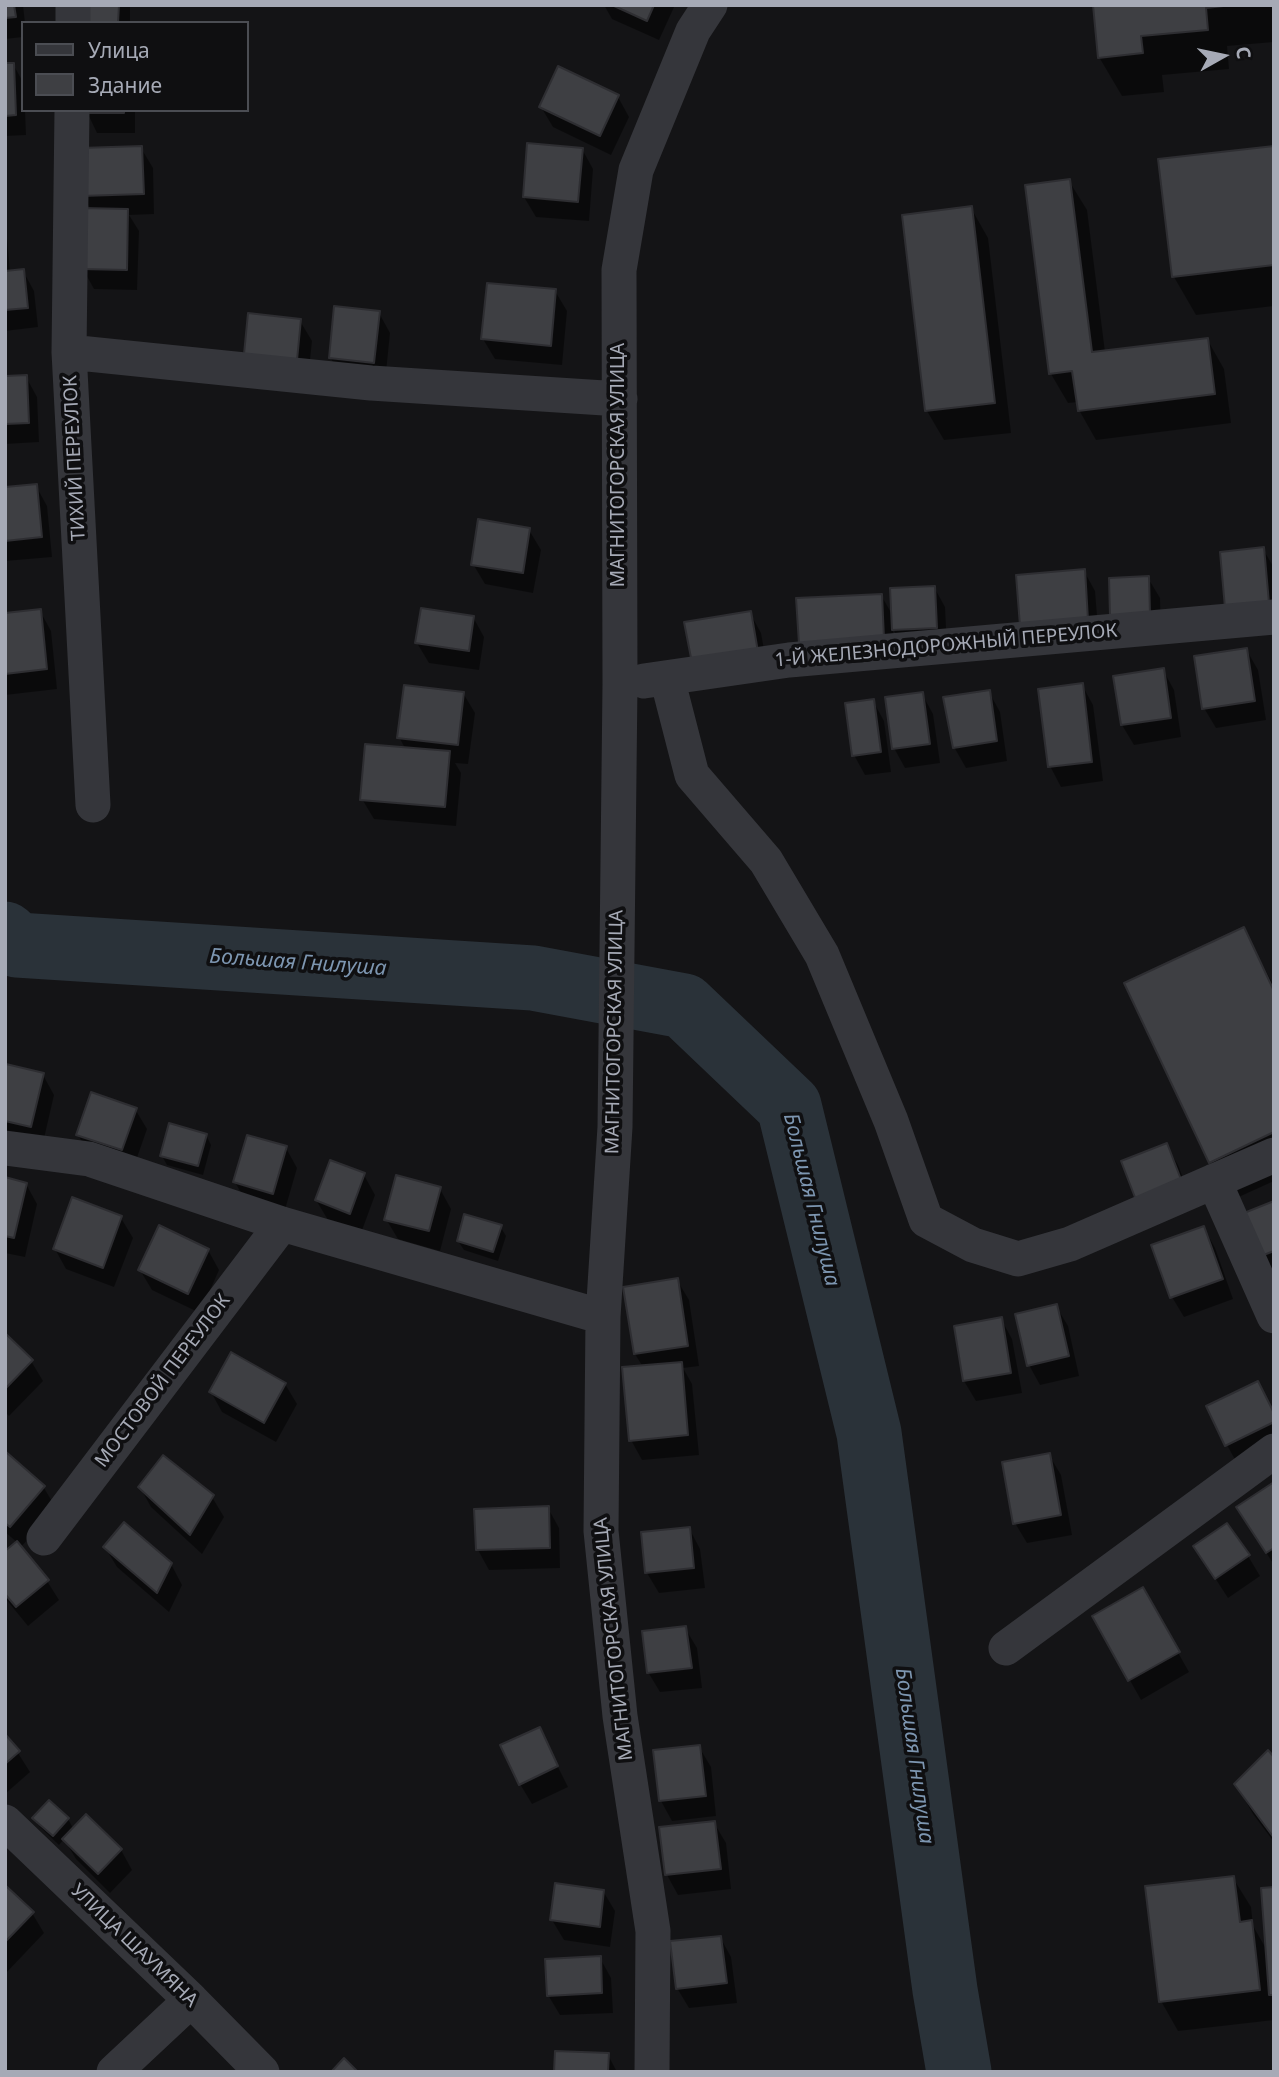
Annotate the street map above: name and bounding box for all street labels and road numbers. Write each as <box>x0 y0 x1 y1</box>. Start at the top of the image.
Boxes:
street label: МАГНИТОГОРСКАЯ УЛИЦА <box>608 343 630 587</box>
street label: ТИХИЙ ПЕРЕУЛОК <box>59 375 91 541</box>
street label: 1-Й ЖЕЛЕЗНОДОРОЖНЫЙ ПЕРЕУЛОК <box>774 620 1118 672</box>
street label: МАГНИТОГОРСКАЯ УЛИЦА <box>601 910 629 1154</box>
street label: МОСТОВОЙ ПЕРЕУЛОК <box>90 1290 236 1472</box>
street label: МАГНИТОГОРСКАЯ УЛИЦА <box>590 1516 638 1762</box>
street label: УЛИЦА ШАУМЯНА <box>66 1880 202 2012</box>

